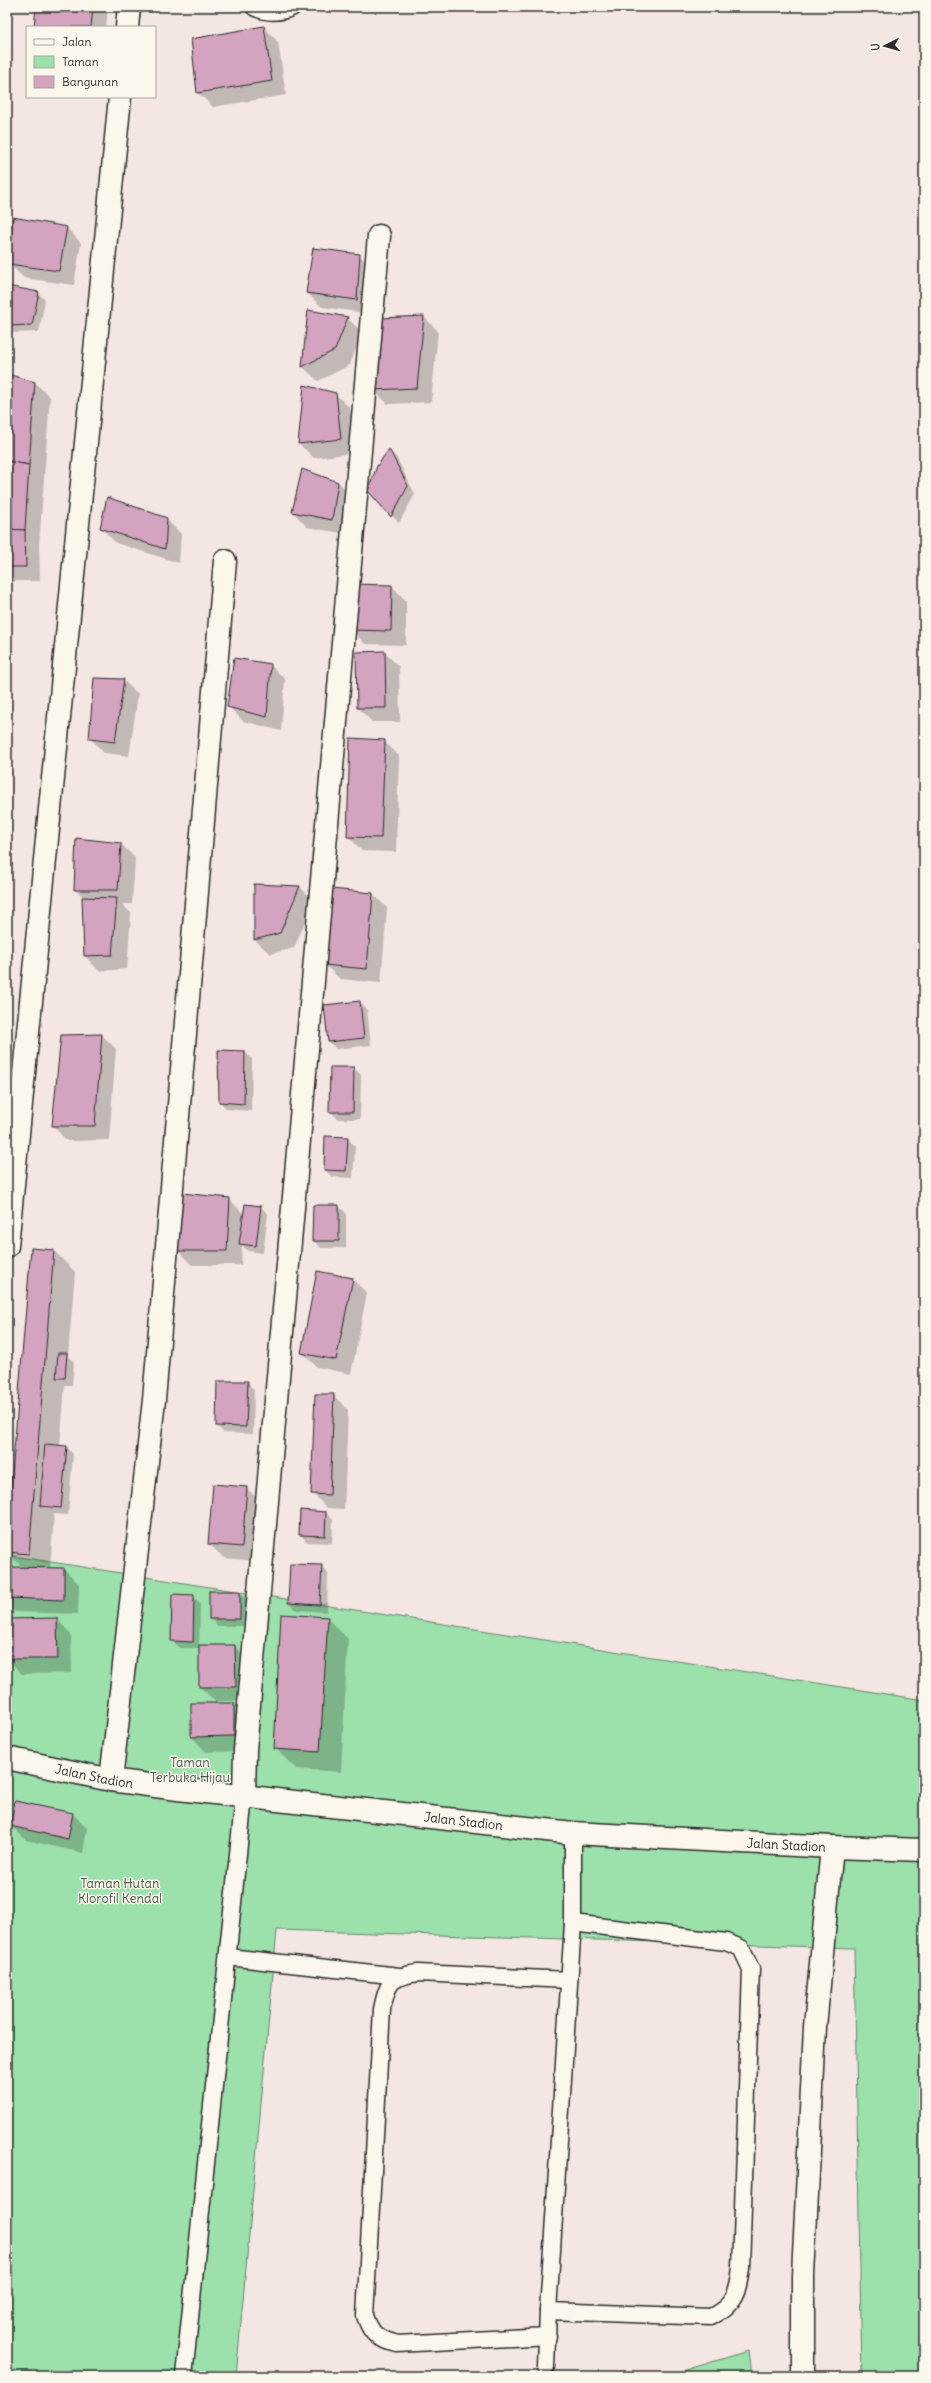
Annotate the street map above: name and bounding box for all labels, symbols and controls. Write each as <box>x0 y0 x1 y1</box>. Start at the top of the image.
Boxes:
legend <box>26 26 156 98</box>
north arrow <box>865 26 905 66</box>
text: Jalan <box>62 34 91 49</box>
text: U <box>868 43 882 52</box>
text: Taman <box>62 54 99 69</box>
text: Bangunan <box>62 74 118 89</box>
park label: Taman Terbuka Hijau <box>150 1754 230 1786</box>
street label: Jalan Stadion <box>54 1760 135 1791</box>
street label: Jalan Stadion <box>423 1808 504 1834</box>
street label: Jalan Stadion <box>746 1834 827 1855</box>
park label: Taman Hutan Klorofil Kendal <box>78 1875 162 1907</box>

